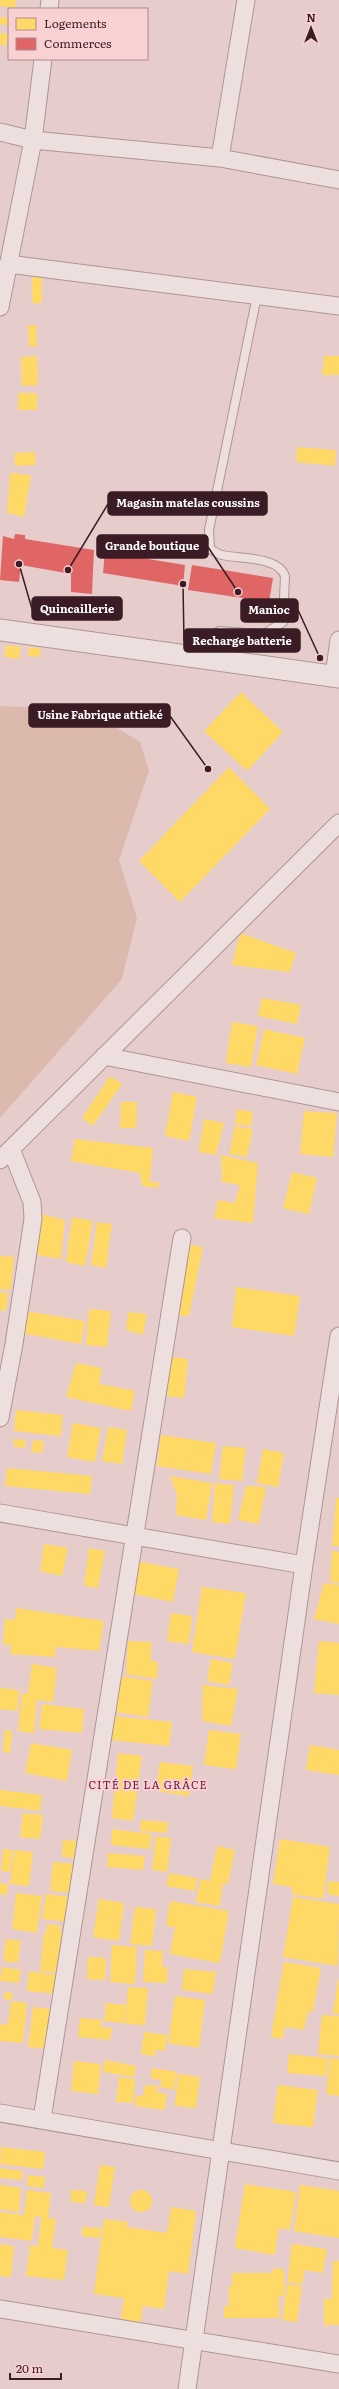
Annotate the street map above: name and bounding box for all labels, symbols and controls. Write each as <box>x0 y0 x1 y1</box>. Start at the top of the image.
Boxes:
legend <box>8 8 148 60</box>
north arrow <box>291 8 331 48</box>
text: N <box>306 9 316 25</box>
text: Logements <box>44 14 107 32</box>
text: Commerces <box>44 34 112 52</box>
callout: Magasin matelas coussins <box>108 492 267 515</box>
text: Magasin matelas coussins <box>116 494 260 510</box>
callout: Grande boutique <box>97 535 208 558</box>
text: Grande boutique <box>105 537 199 553</box>
callout: Quincaillerie <box>32 597 122 620</box>
callout: Manioc <box>241 599 298 622</box>
text: Quincaillerie <box>40 600 114 616</box>
text: Manioc <box>248 601 290 617</box>
callout: Recharge batterie <box>184 629 300 652</box>
text: Recharge batterie <box>192 632 292 648</box>
callout: Usine Fabrique attieké <box>29 704 170 727</box>
text: Usine Fabrique attieké <box>37 706 163 722</box>
district label: CITÉ DE LA GRÂCE <box>88 1776 208 1792</box>
scale bar <box>10 2355 61 2381</box>
text: 20 m <box>16 2359 43 2377</box>

